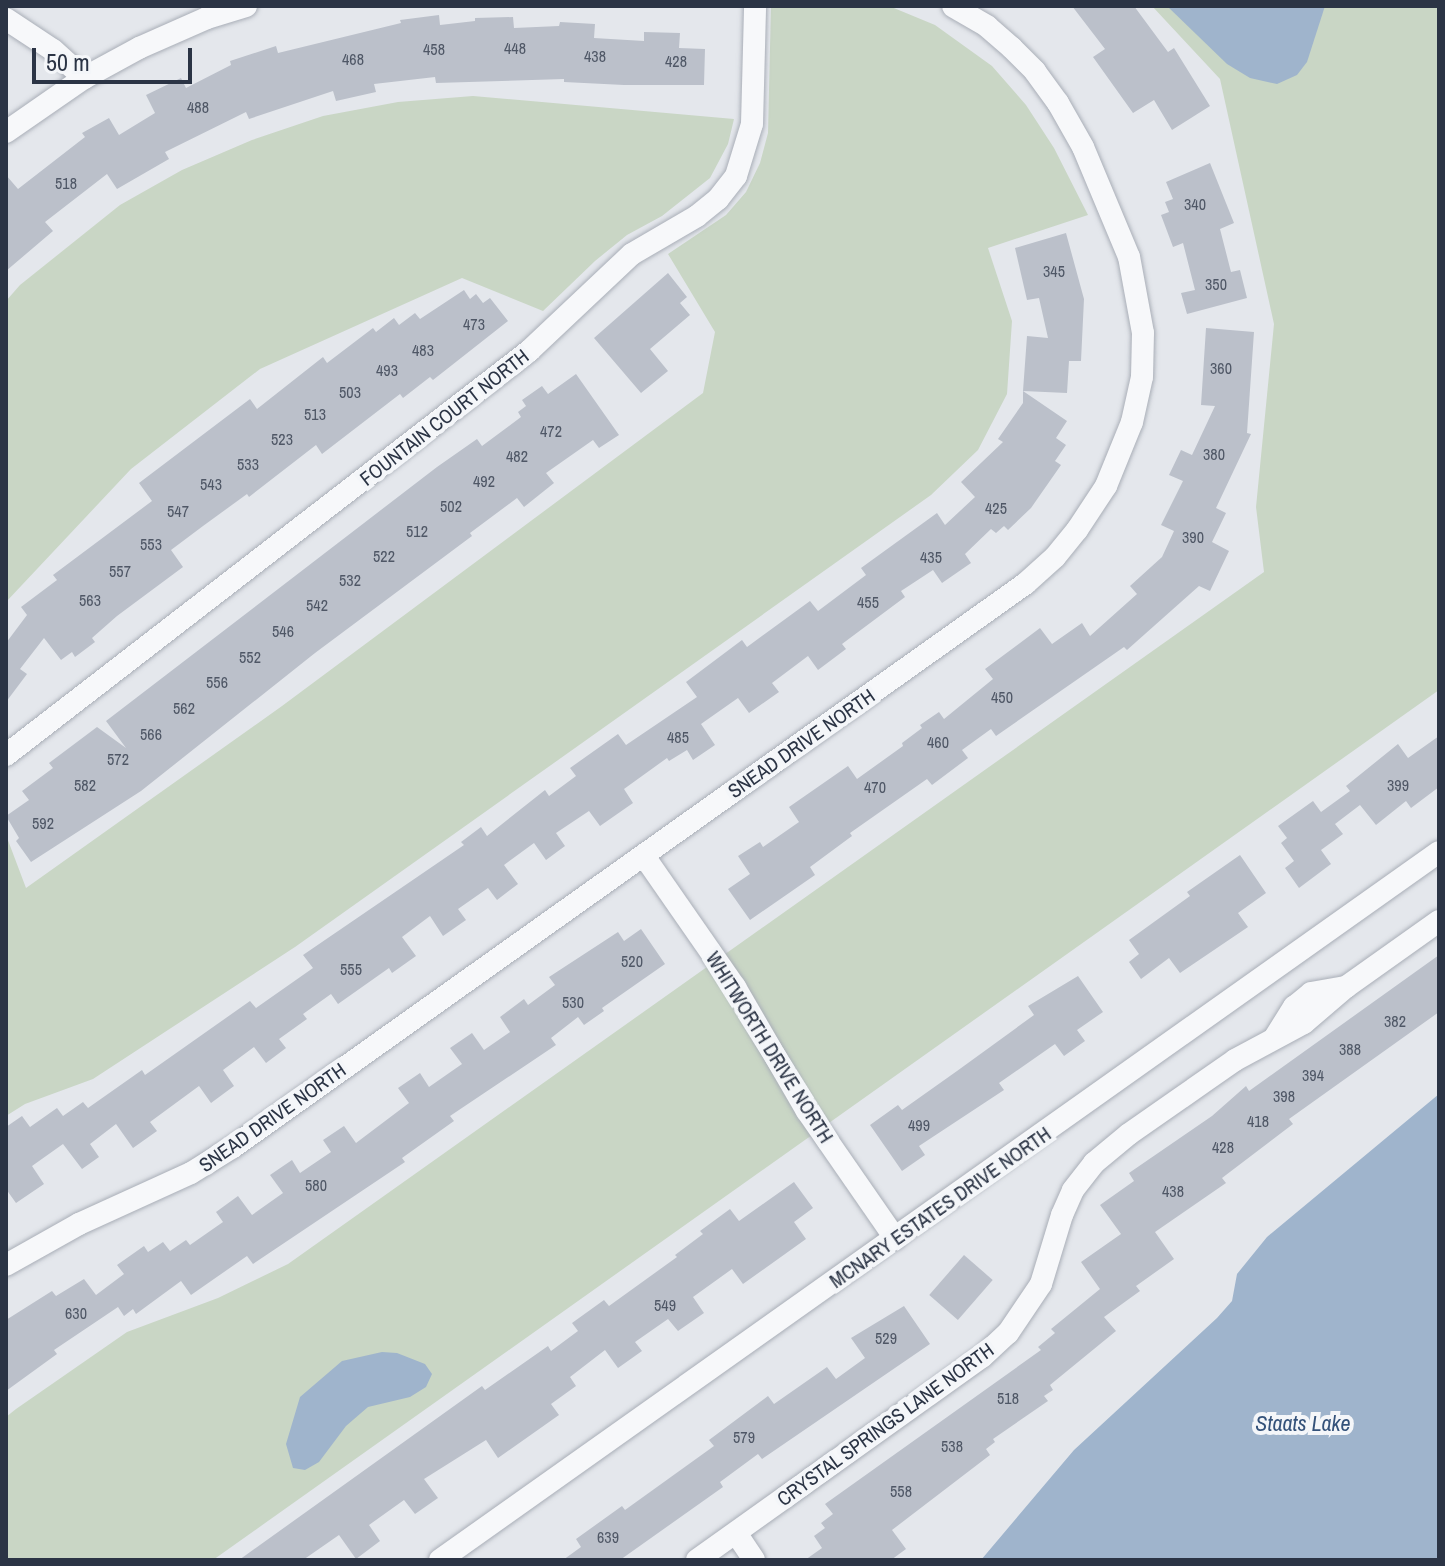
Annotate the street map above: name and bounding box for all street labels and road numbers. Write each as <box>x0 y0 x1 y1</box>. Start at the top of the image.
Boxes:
street label: FOUNTAIN COURT NORTH <box>355 344 533 490</box>
street label: SNEAD DRIVE NORTH <box>723 683 879 803</box>
street label: WHITWORTH DRIVE NORTH <box>701 947 839 1147</box>
street label: SNEAD DRIVE NORTH <box>194 1057 350 1177</box>
street label: MCNARY ESTATES DRIVE NORTH <box>825 1121 1055 1293</box>
street label: CRYSTAL SPRINGS LANE NORTH <box>772 1337 998 1511</box>

